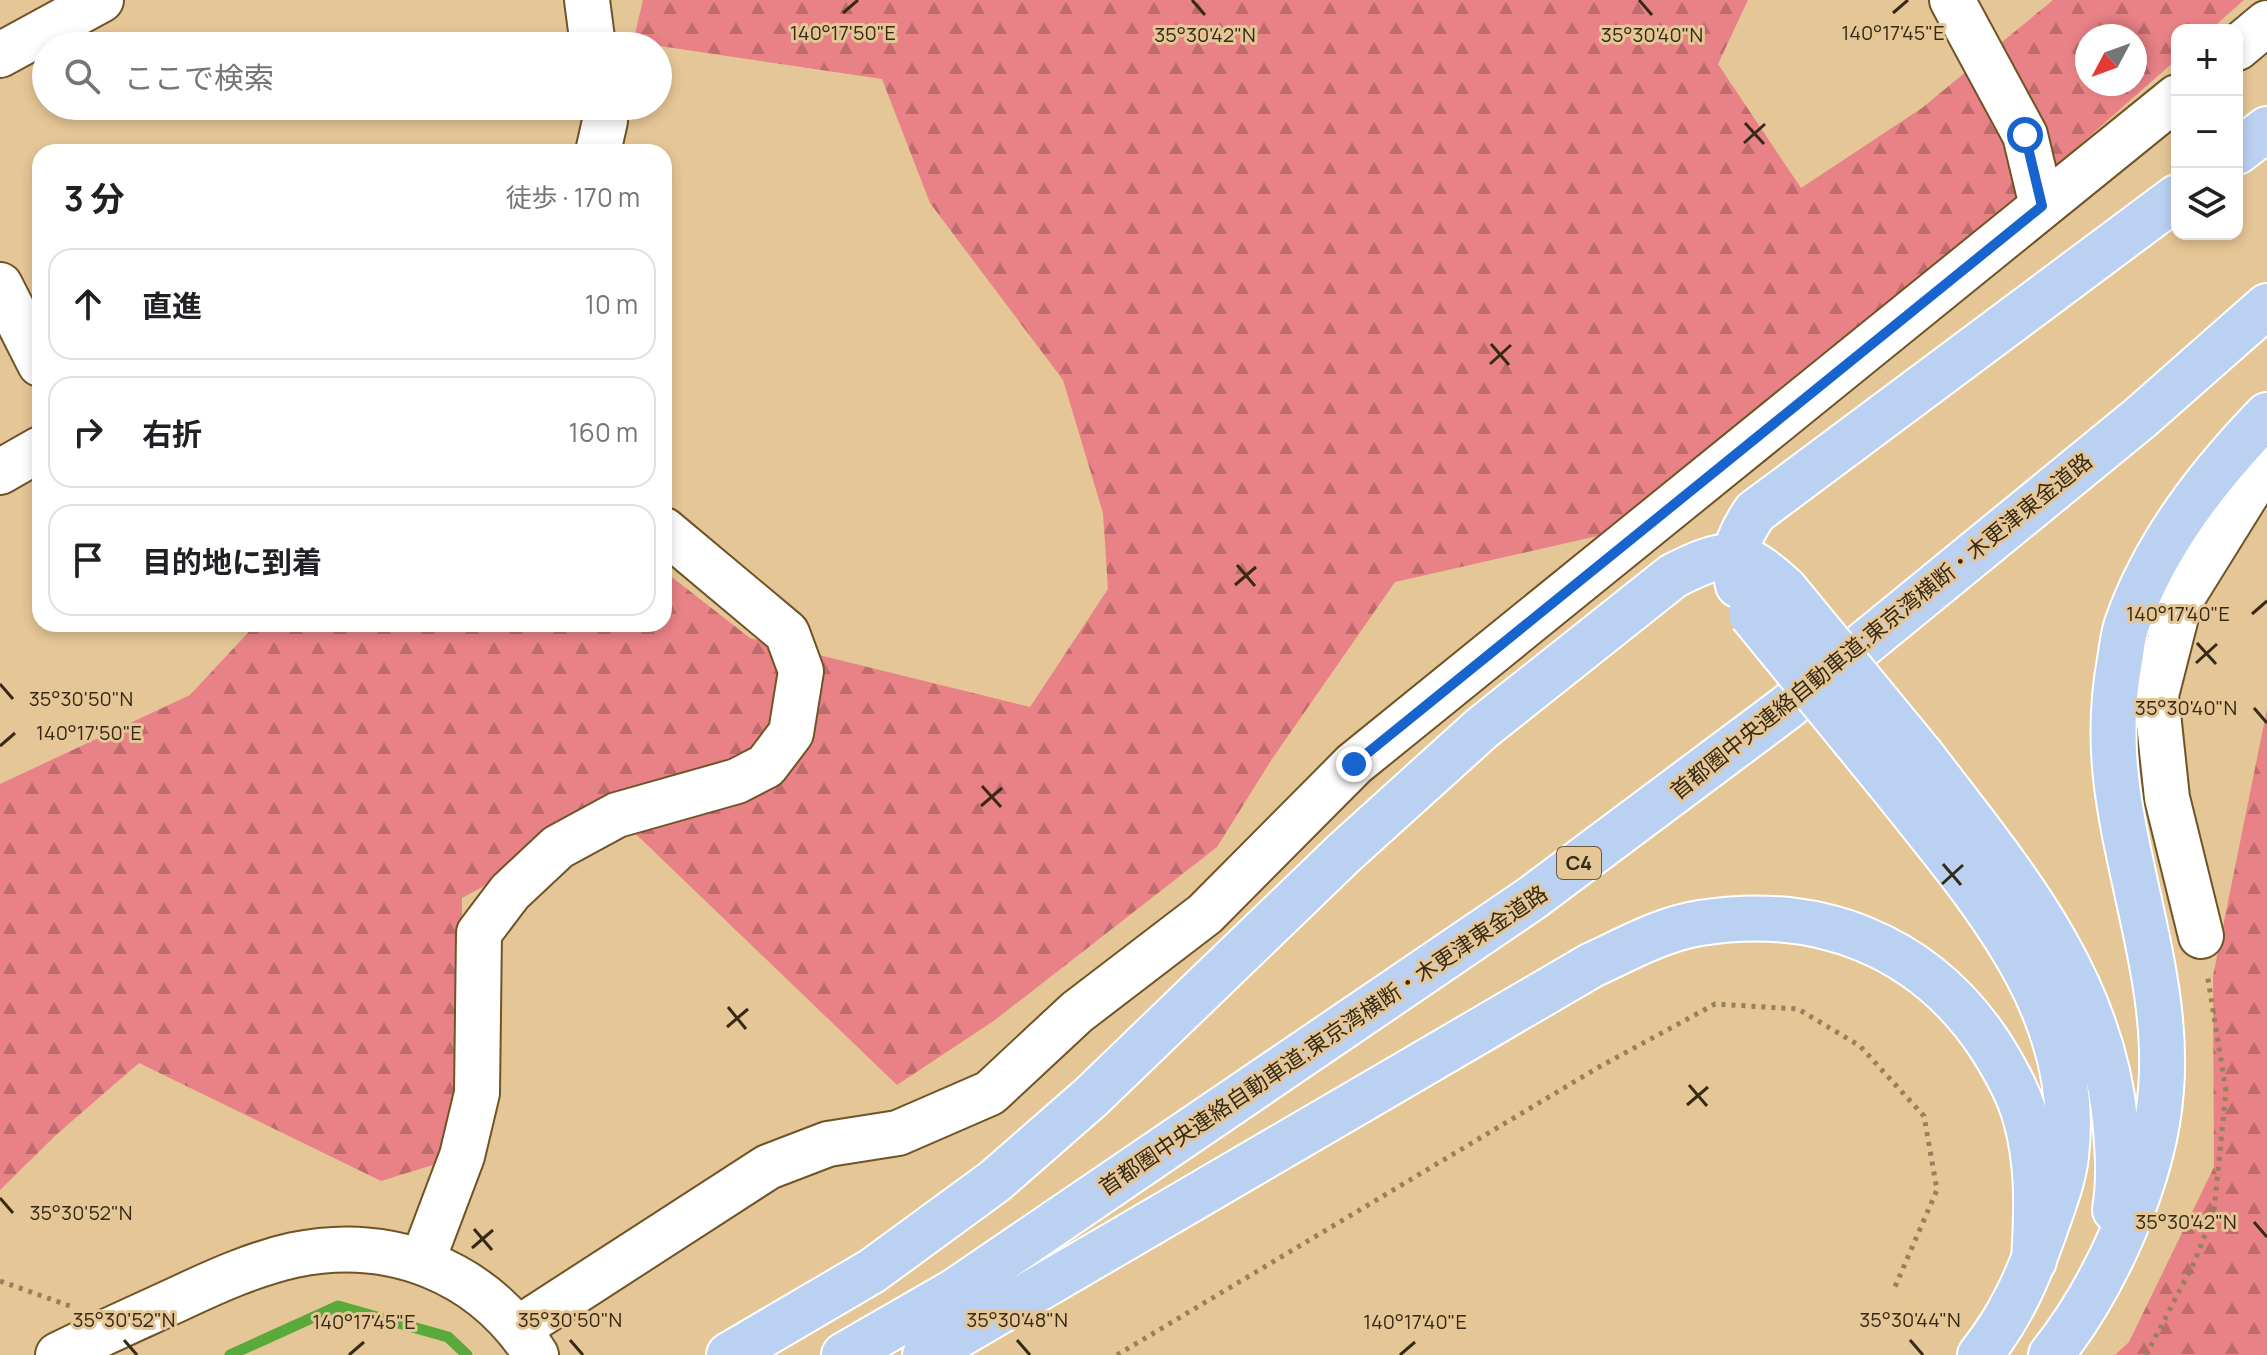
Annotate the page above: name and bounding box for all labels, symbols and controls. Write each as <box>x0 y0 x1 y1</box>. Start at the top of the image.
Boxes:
text: 140°17'50"E <box>790 19 896 46</box>
text: 140°17'45"E <box>1841 19 1945 46</box>
text: 35°30'42"N <box>1154 21 1256 48</box>
text: 35°30'40"N <box>1601 21 1703 48</box>
north arrow <box>2075 24 2147 96</box>
map controls <box>2171 24 2243 240</box>
button: + <box>2171 24 2243 96</box>
search box <box>32 32 672 120</box>
icon: search <box>60 54 104 98</box>
text: ここで検索 <box>124 57 274 98</box>
button: − <box>2171 96 2243 168</box>
route start <box>2007 117 2043 153</box>
button: layers <box>2171 168 2243 240</box>
text: 3 分 <box>64 175 125 221</box>
text: 徒歩 · 170 m <box>505 179 640 215</box>
icon: ahead <box>66 282 110 326</box>
text: 直進 <box>142 285 202 326</box>
text: 10 m <box>585 286 638 322</box>
icon: right <box>66 410 110 454</box>
text: 右折 <box>142 413 202 454</box>
text: 160 m <box>569 414 638 450</box>
street label: 首都圏中央連絡自動車道;東京湾横断・木更津東金道路 <box>1664 446 2098 806</box>
icon: arrive <box>66 538 110 582</box>
text: 目的地に到着 <box>142 541 322 582</box>
text: 140°17'40"E <box>2126 600 2230 627</box>
text: 35°30'50"N <box>29 685 133 712</box>
text: 35°30'40"N <box>2135 694 2237 721</box>
text: 140°17'50"E <box>36 719 142 746</box>
route end <box>1336 746 1372 782</box>
road number: C4 <box>1557 847 1601 879</box>
street label: 首都圏中央連絡自動車道;東京湾横断・木更津東金道路 <box>1093 878 1553 1202</box>
text: 35°30'52"N <box>29 1199 133 1226</box>
text: 35°30'42"N <box>2135 1208 2237 1235</box>
text: 35°30'52"N <box>72 1306 176 1333</box>
text: 35°30'50"N <box>518 1306 622 1333</box>
text: 35°30'48"N <box>966 1306 1068 1333</box>
text: 35°30'44"N <box>1859 1306 1961 1333</box>
text: 140°17'45"E <box>312 1308 416 1335</box>
text: 140°17'40"E <box>1363 1308 1467 1335</box>

